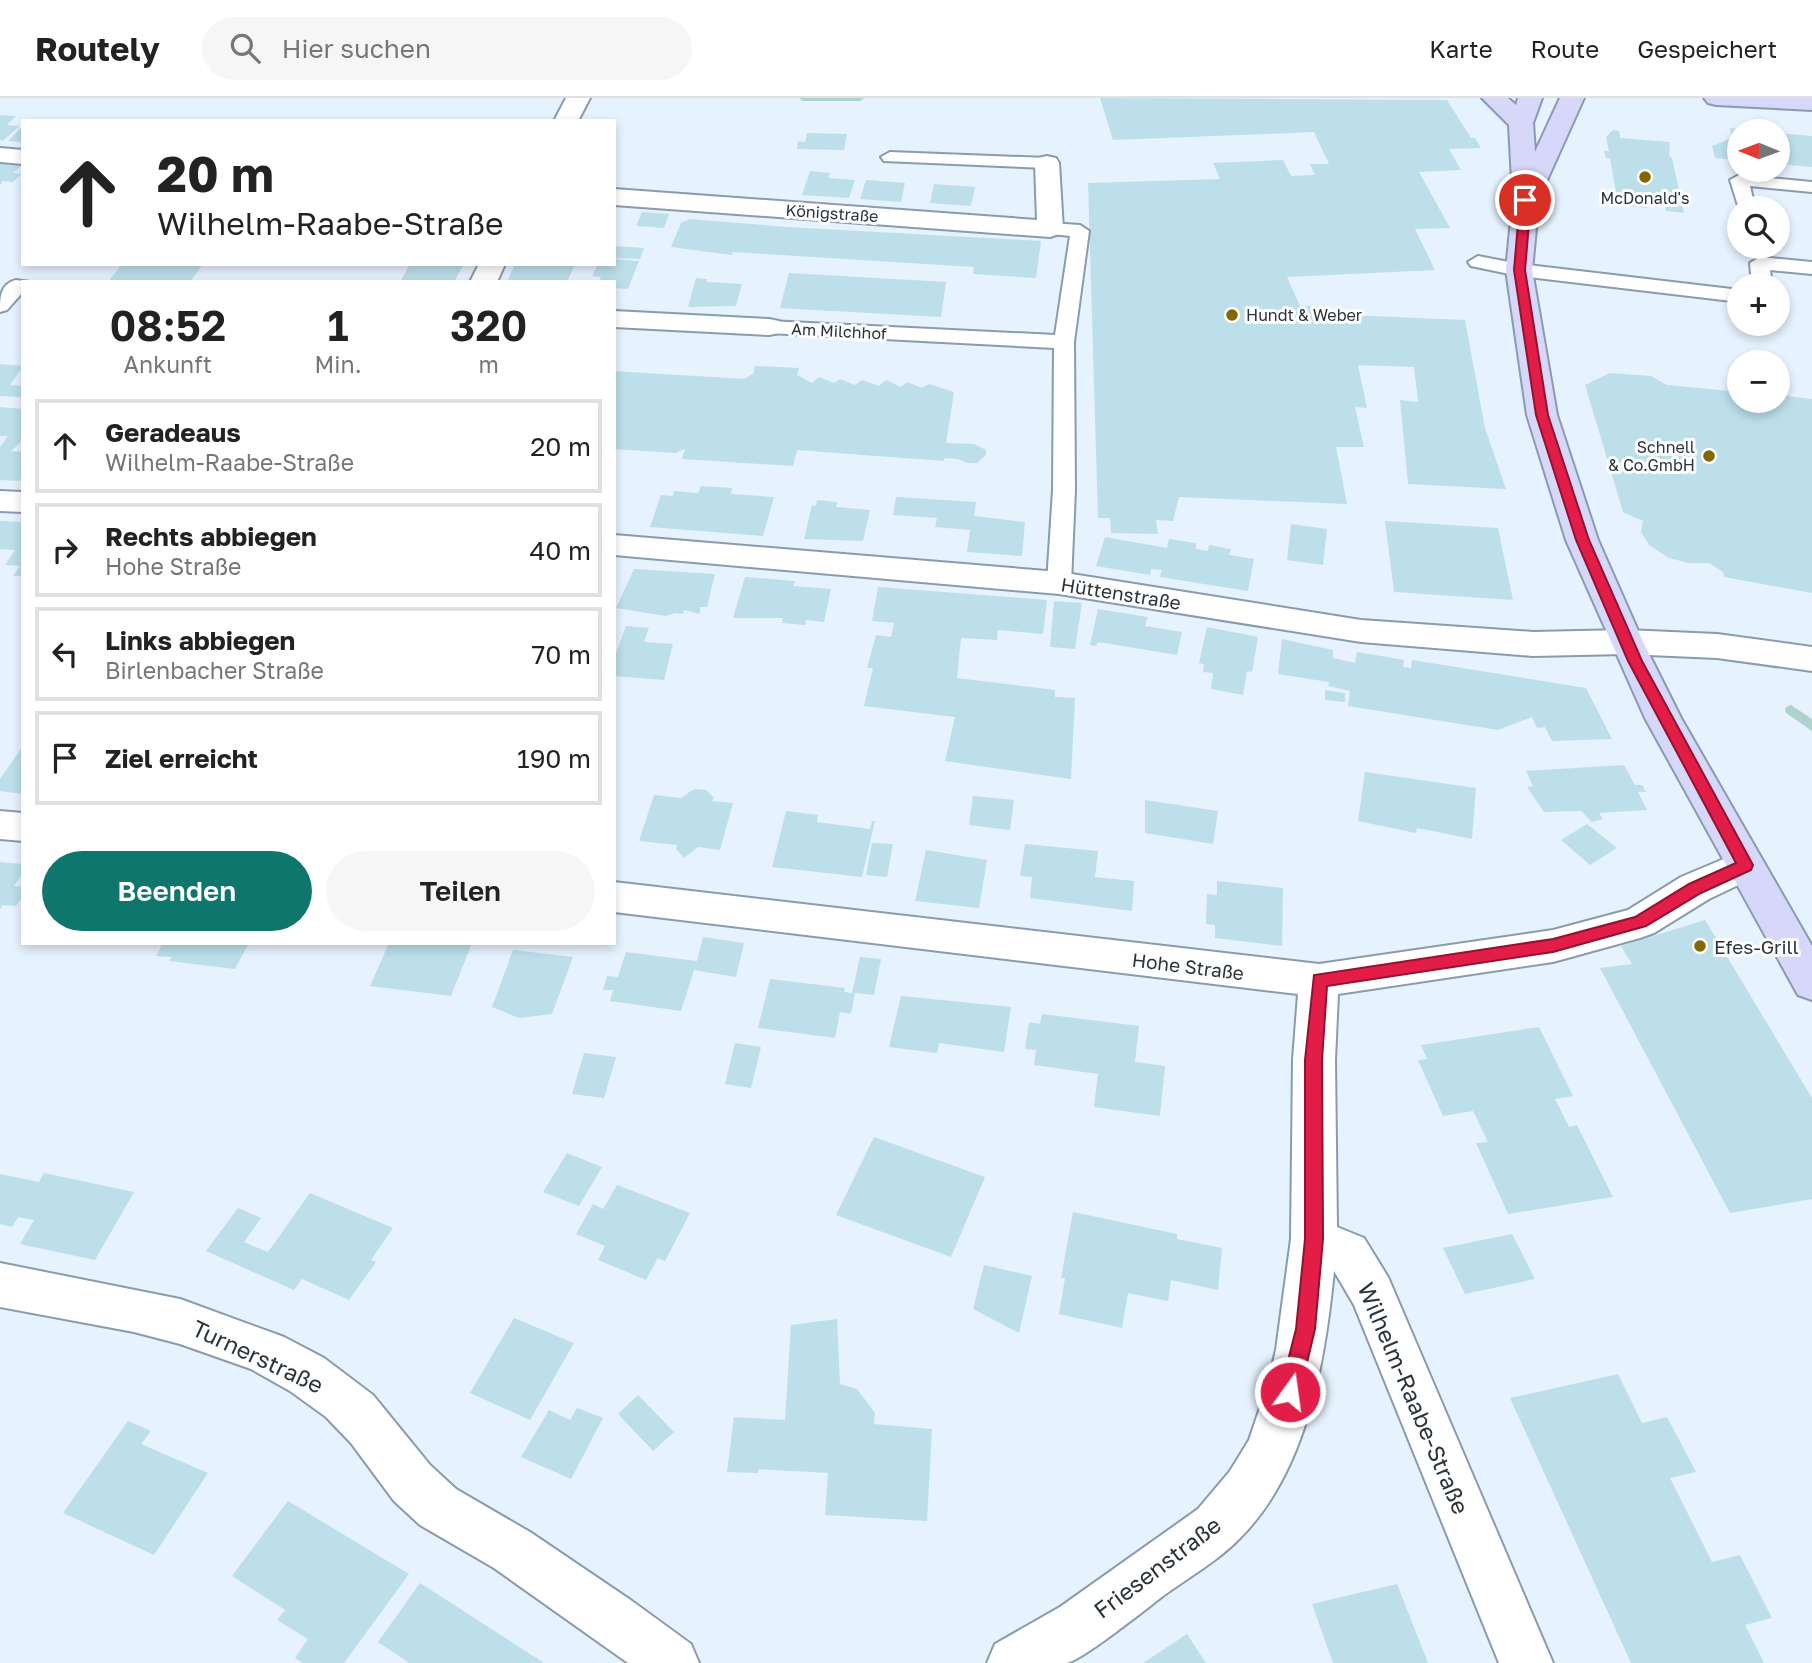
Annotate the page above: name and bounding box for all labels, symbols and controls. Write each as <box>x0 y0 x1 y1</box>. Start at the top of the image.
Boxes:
search box <box>202 17 692 80</box>
text: Routely <box>35 29 160 68</box>
icon: search <box>226 29 264 67</box>
text: Hier suchen <box>282 33 431 64</box>
text: Karte <box>1429 34 1493 63</box>
text: Route <box>1531 34 1599 63</box>
text: Gespeichert <box>1637 34 1777 63</box>
north arrow <box>1727 119 1790 182</box>
map controls <box>1727 119 1790 413</box>
text: 20 m <box>157 144 274 203</box>
icon: ahead <box>42 147 133 238</box>
marker: McDonald's <box>1637 169 1653 185</box>
pin <box>1495 170 1555 230</box>
icon: arrive <box>1506 181 1544 219</box>
place label: McDonald's <box>1601 188 1689 208</box>
button: search <box>1727 196 1790 259</box>
street label: Königstraße <box>785 200 879 226</box>
text: Wilhelm-Raabe-Straße <box>157 204 504 242</box>
button: + <box>1727 273 1790 336</box>
text: 08:52 <box>110 300 226 350</box>
text: 1 <box>328 300 349 350</box>
text: 320 <box>450 300 527 350</box>
place label: Hundt & Weber <box>1246 305 1362 325</box>
marker: Hundt & Weber <box>1224 307 1240 323</box>
street label: Am Milchhof <box>791 319 887 343</box>
text: Ankunft <box>124 350 212 378</box>
text: Min. <box>315 350 362 378</box>
text: m <box>479 350 499 378</box>
button: − <box>1727 350 1790 413</box>
text: Geradeaus <box>105 417 241 448</box>
icon: ahead <box>46 427 84 465</box>
text: 20 m <box>530 431 591 462</box>
place label: Schnell & Co.GmbH <box>1608 437 1695 475</box>
text: Wilhelm-Raabe-Straße <box>105 448 354 476</box>
marker: Schnell & Co.GmbH <box>1701 448 1717 464</box>
text: Rechts abbiegen <box>105 521 317 552</box>
icon: right <box>46 531 84 569</box>
text: 40 m <box>530 535 591 566</box>
text: Hohe Straße <box>105 552 241 580</box>
street label: Hüttenstraße <box>1059 572 1183 614</box>
text: Links abbiegen <box>105 625 295 656</box>
icon: left <box>46 635 84 673</box>
text: 70 m <box>532 639 591 670</box>
text: Birlenbacher Straße <box>105 656 324 684</box>
icon: arrive <box>46 739 84 777</box>
text: Ziel erreicht <box>105 743 258 774</box>
text: 190 m <box>517 743 591 774</box>
button: Beenden <box>42 851 312 931</box>
button: Teilen <box>326 851 595 931</box>
place label: Efes-Grill <box>1714 935 1799 958</box>
marker: Efes-Grill <box>1692 938 1708 954</box>
street label: Hohe Straße <box>1131 948 1245 984</box>
street label: Wilhelm-Raabe-Straße <box>1352 1278 1476 1518</box>
street label: Turnerstraße <box>188 1313 328 1399</box>
position arrow <box>1253 1355 1327 1429</box>
street label: Friesenstraße <box>1088 1510 1226 1624</box>

